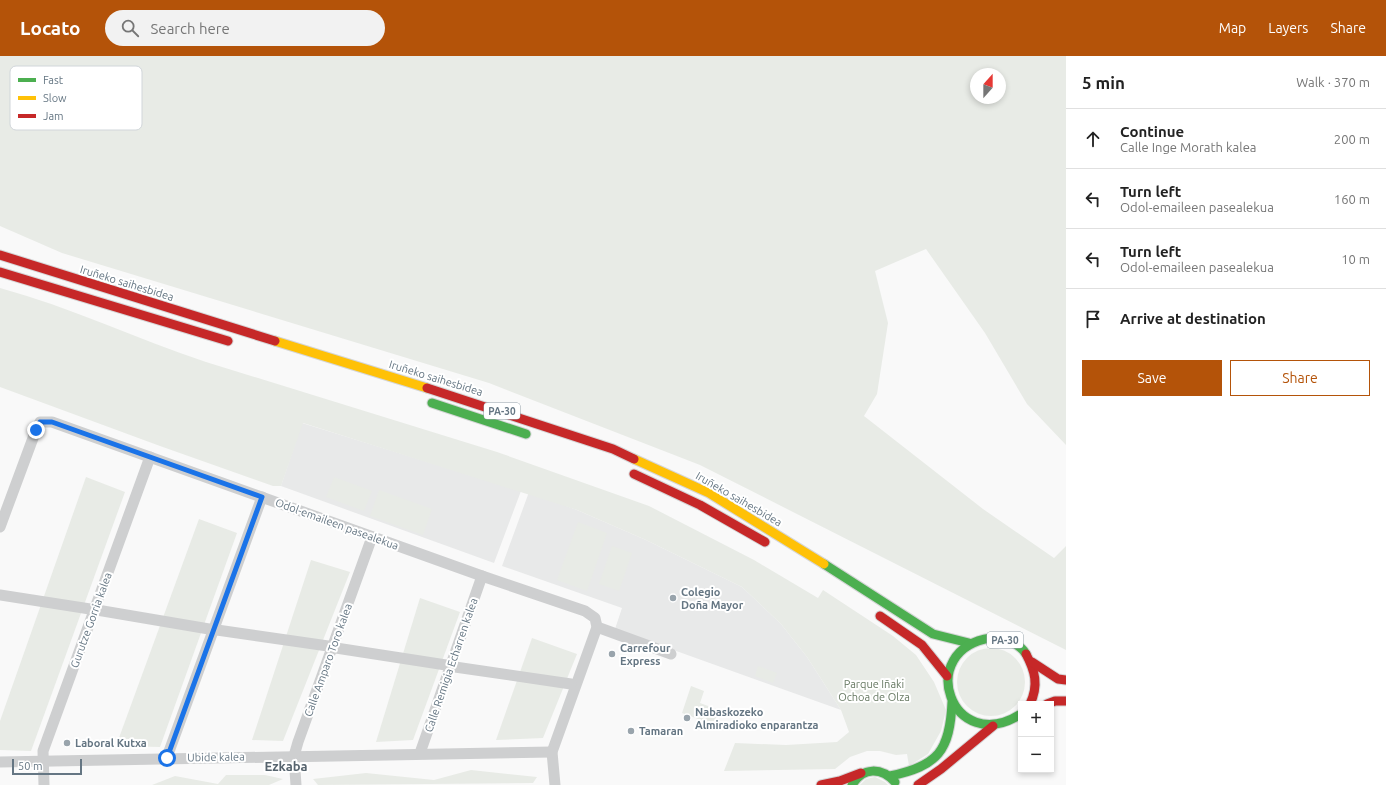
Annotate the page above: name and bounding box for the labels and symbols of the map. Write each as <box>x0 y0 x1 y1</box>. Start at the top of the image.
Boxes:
legend <box>10 66 142 130</box>
north arrow <box>970 68 1006 104</box>
text: Fast <box>43 74 64 86</box>
text: Slow <box>43 92 67 104</box>
text: Jam <box>43 110 64 122</box>
street label: Iruñeko saihesbidea <box>79 263 175 303</box>
street label: Iruñeko saihesbidea <box>388 358 484 398</box>
road number: PA-30 <box>484 403 520 419</box>
route end <box>27 421 45 439</box>
street label: Iruñeko saihesbidea <box>694 469 784 529</box>
street label: Odol-emaileen pasealekua <box>274 496 400 552</box>
street label: Gurutze Gorria kalea <box>68 571 114 669</box>
place label: Colegio Doña Mayor <box>681 586 744 611</box>
marker: Colegio Doña Mayor <box>668 593 678 603</box>
street label: Calle Remigia Echarren kalea <box>422 596 480 734</box>
street label: Calle Amparo Toro kalea <box>302 602 354 718</box>
road number: PA-30 <box>987 632 1023 648</box>
place label: Carrefour Express <box>620 642 671 667</box>
marker: Carrefour Express <box>607 649 617 659</box>
park label: Parque Iñaki Ochoa de Olza <box>838 678 910 703</box>
place label: Nabaskozeko Almiradioko enparantza <box>695 706 819 731</box>
marker: Nabaskozeko Almiradioko enparantza <box>682 713 692 723</box>
place label: Tamaran <box>639 725 683 737</box>
marker: Tamaran <box>626 726 636 736</box>
place label: Laboral Kutxa <box>75 737 147 749</box>
marker: Laboral Kutxa <box>62 738 72 748</box>
route start <box>158 749 176 767</box>
street label: Ubide kalea <box>187 750 245 764</box>
scale bar <box>12 757 82 776</box>
district label: Ezkaba <box>264 759 308 773</box>

